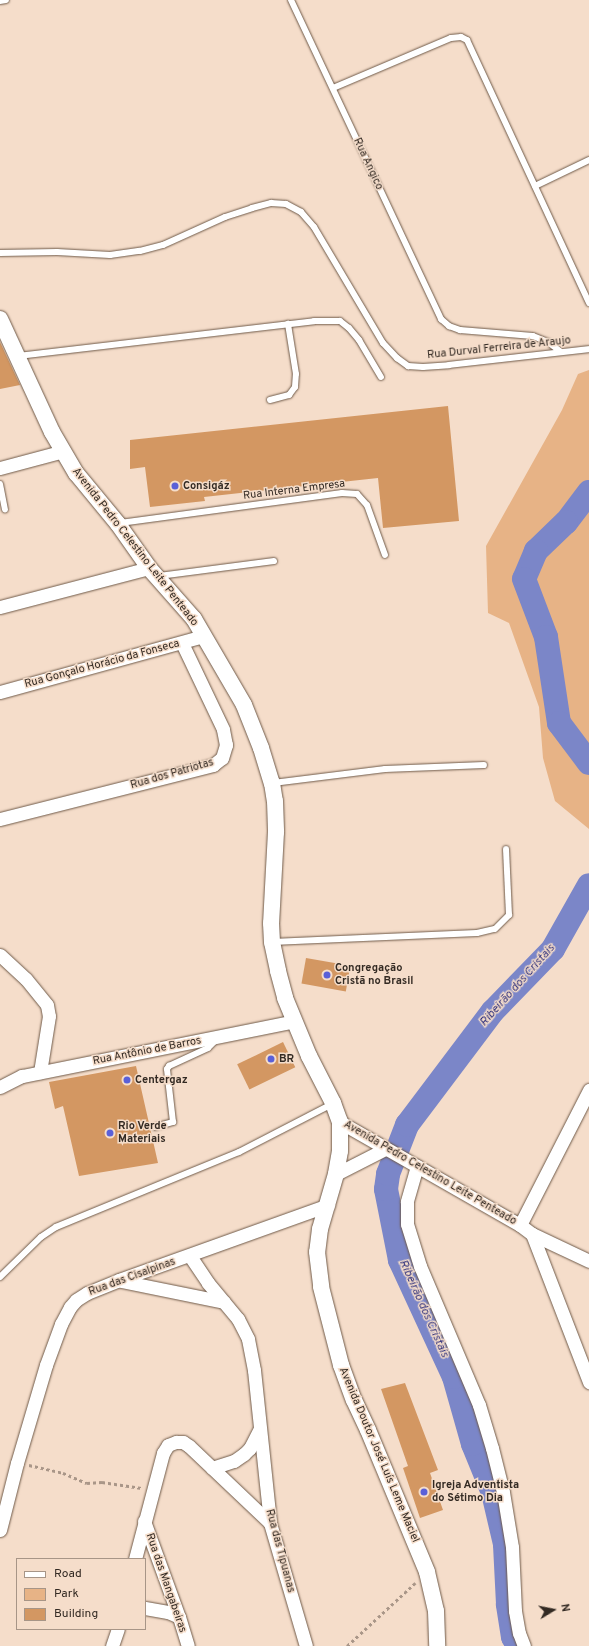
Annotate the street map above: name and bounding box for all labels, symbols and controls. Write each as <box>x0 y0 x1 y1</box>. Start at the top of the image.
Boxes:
street label: Rua Angico <box>350 136 386 192</box>
street label: Rua Durval Ferreira de Araujo <box>426 334 572 362</box>
street label: Avenida Pedro Celestino Leite Penteado <box>69 465 201 629</box>
street label: Rua Interna Empresa <box>242 477 346 503</box>
place label: Consigáz <box>183 479 230 493</box>
marker: Consigáz <box>170 481 180 491</box>
street label: Rua Gonçalo Horácio da Fonseca <box>23 637 181 691</box>
street label: Rua dos Patriotas <box>129 756 215 792</box>
water label: Ribeirão dos Cristais <box>477 942 559 1030</box>
place label: Congregação Cristã no Brasil <box>335 962 414 988</box>
marker: Congregação Cristã no Brasil <box>322 970 332 980</box>
street label: Rua Antônio de Barros <box>91 1034 203 1068</box>
place label: BR <box>279 1052 294 1066</box>
marker: BR <box>266 1054 276 1064</box>
place label: Centergaz <box>135 1073 188 1087</box>
marker: Centergaz <box>122 1075 132 1085</box>
street label: Avenida Pedro Celestino Leite Penteado <box>341 1118 519 1228</box>
place label: Rio Verde Materiais <box>118 1120 167 1146</box>
marker: Rio Verde Materiais <box>105 1128 115 1138</box>
street label: Rua das Cisalpinas <box>87 1255 177 1299</box>
water label: Ribeirão dos Cristais <box>395 1258 451 1360</box>
street label: Avenida Doutor José Luís Leme Maciel <box>336 1365 422 1545</box>
place label: Igreja Adventista do Sétimo Dia <box>432 1479 520 1505</box>
marker: Igreja Adventista do Sétimo Dia <box>419 1487 429 1497</box>
street label: Rua das Tipuanas <box>262 1508 298 1594</box>
street label: Rua das Mangabeiras <box>143 1531 189 1635</box>
legend <box>16 1558 146 1630</box>
text: Road <box>54 1566 82 1582</box>
text: Park <box>54 1586 79 1602</box>
north arrow <box>533 1590 573 1630</box>
text: N <box>557 1603 572 1613</box>
text: Building <box>54 1606 98 1622</box>

